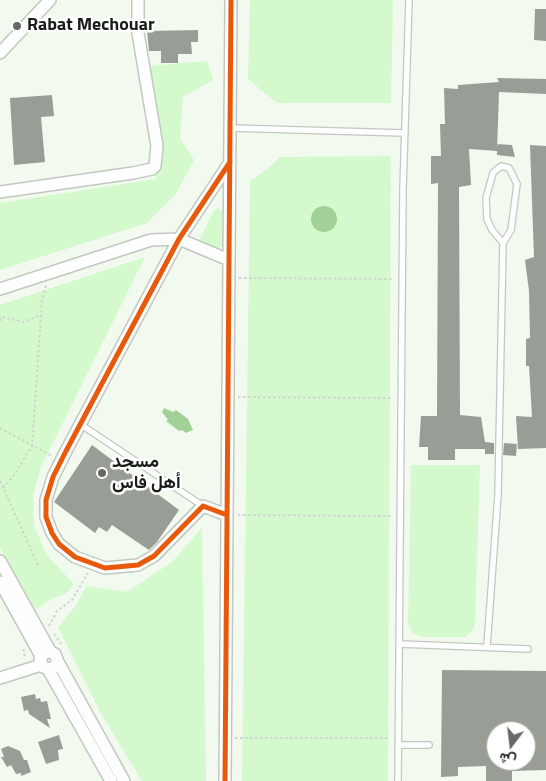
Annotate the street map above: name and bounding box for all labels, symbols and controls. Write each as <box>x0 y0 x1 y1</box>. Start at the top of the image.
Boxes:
place label: Rabat Mechouar <box>27 15 155 37</box>
marker: Rabat Mechouar <box>11 20 23 32</box>
place label: مسجد أهل فاس <box>112 452 181 494</box>
marker: مسجد أهل فاس <box>96 467 108 479</box>
north arrow <box>486 721 536 771</box>
text: ش <box>496 748 518 772</box>

